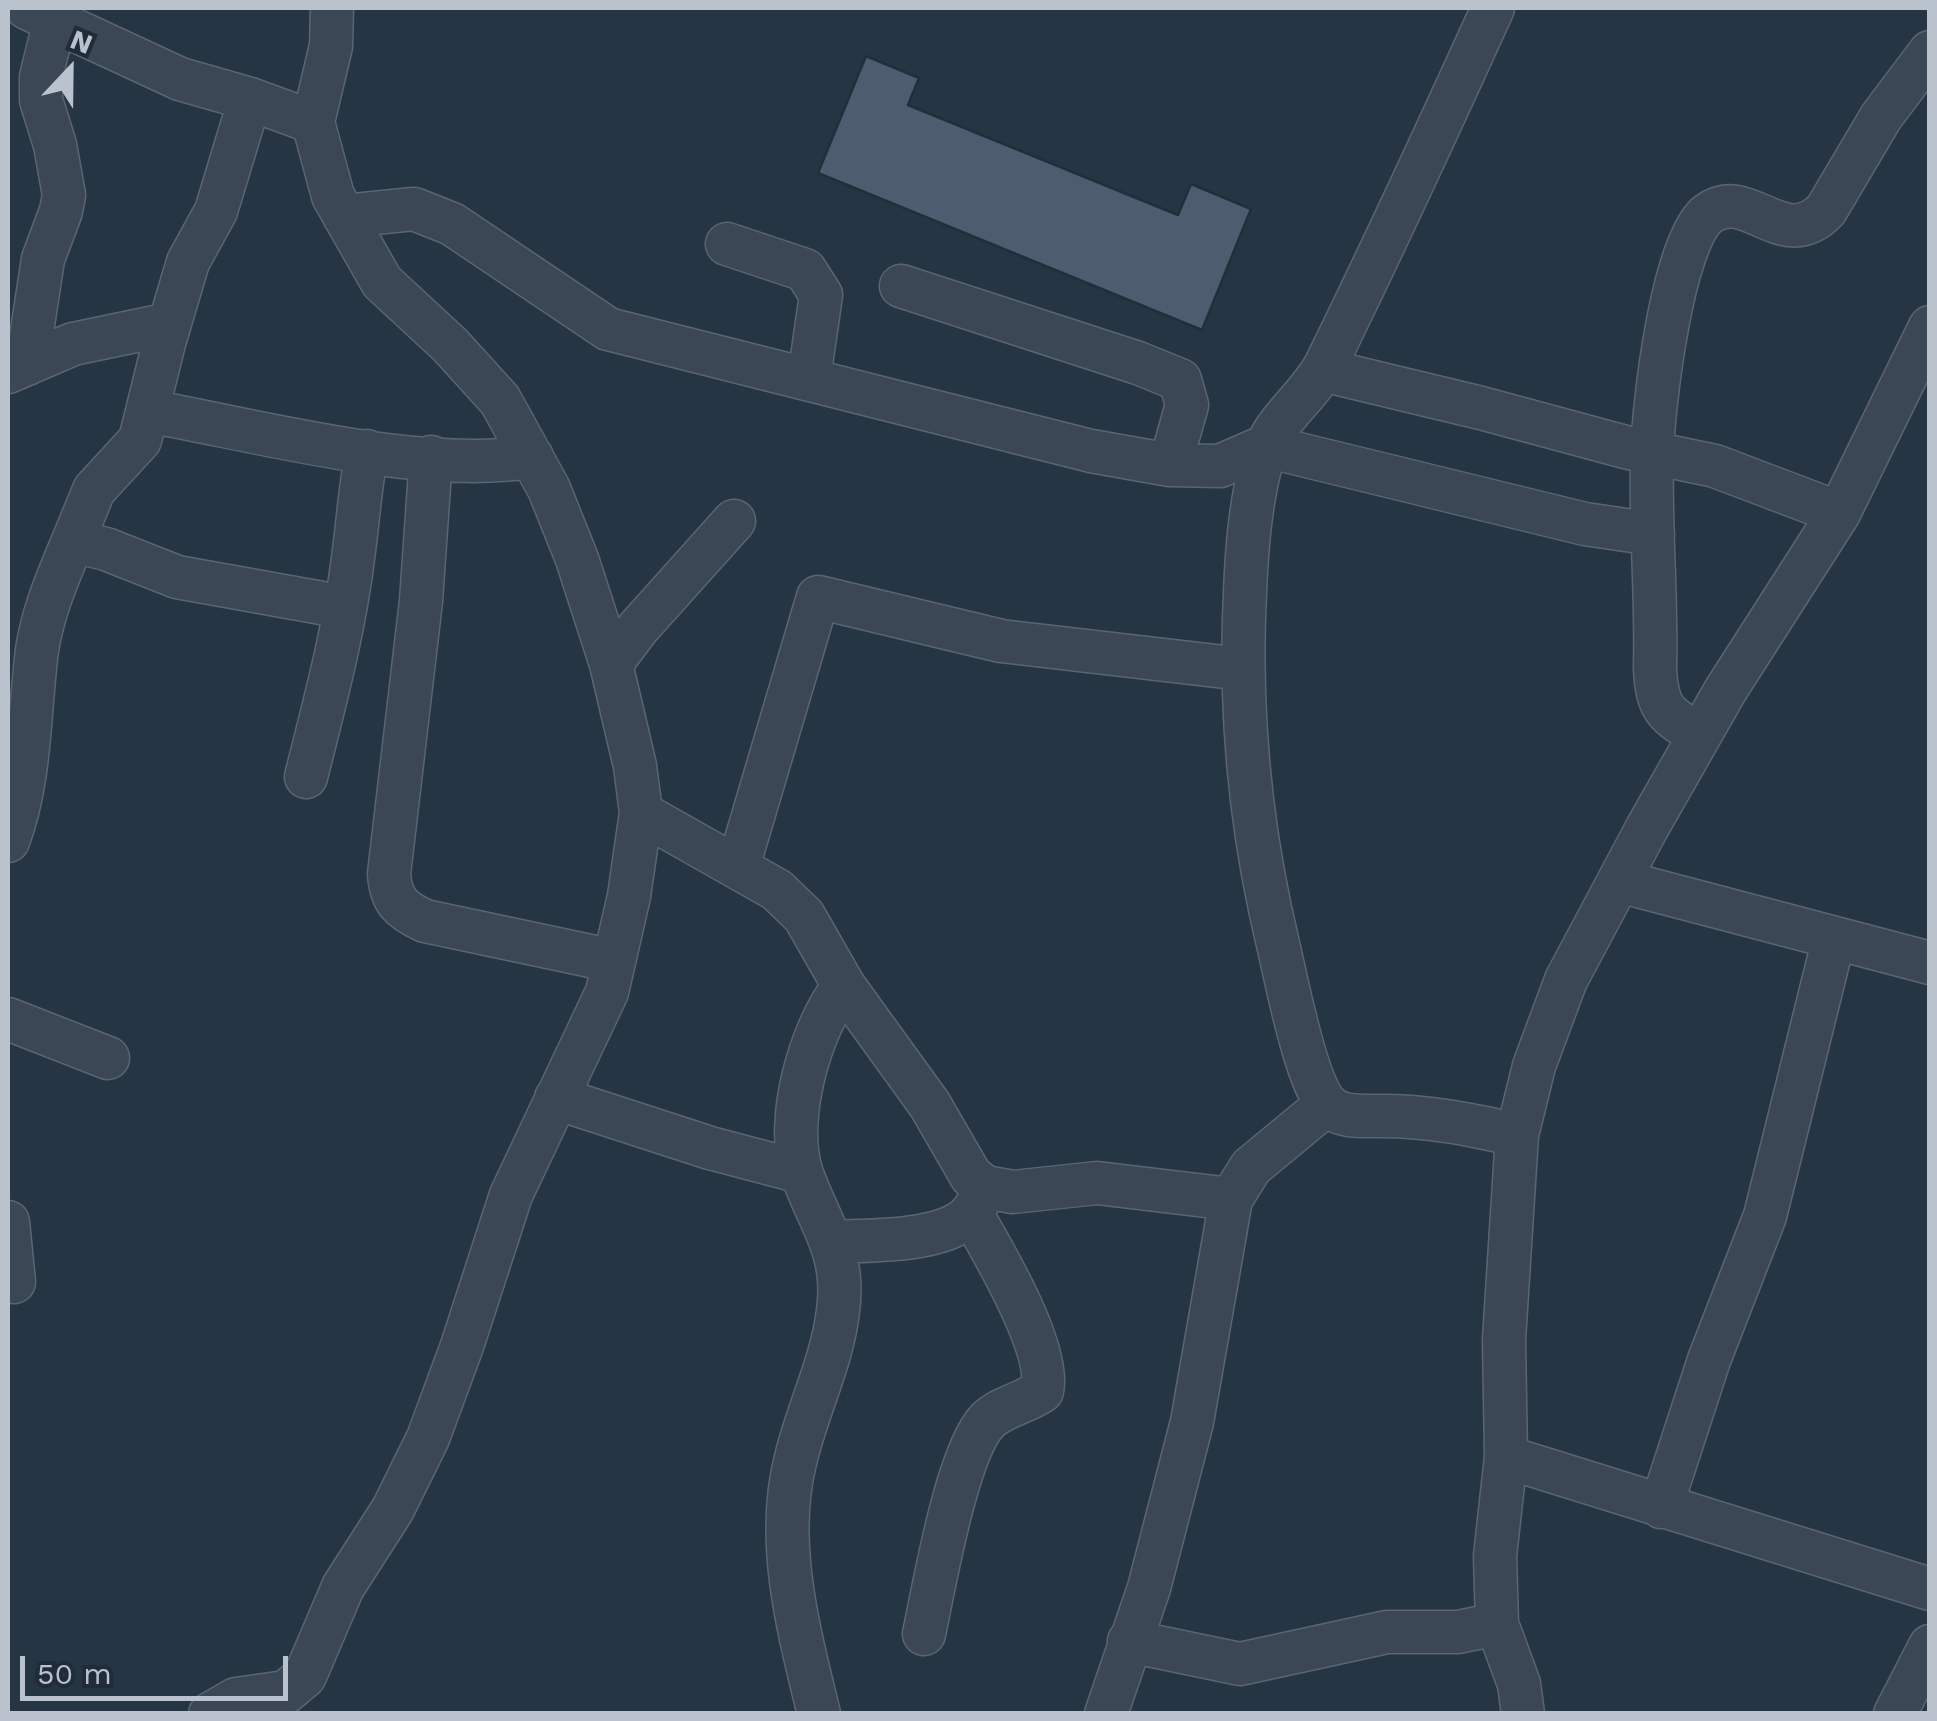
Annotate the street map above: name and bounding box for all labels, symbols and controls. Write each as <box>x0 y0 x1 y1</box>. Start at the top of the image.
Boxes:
north arrow <box>20 20 120 120</box>
text: N <box>66 23 97 61</box>
scale bar <box>25 1636 292 1698</box>
text: 50 m <box>37 1656 112 1691</box>

